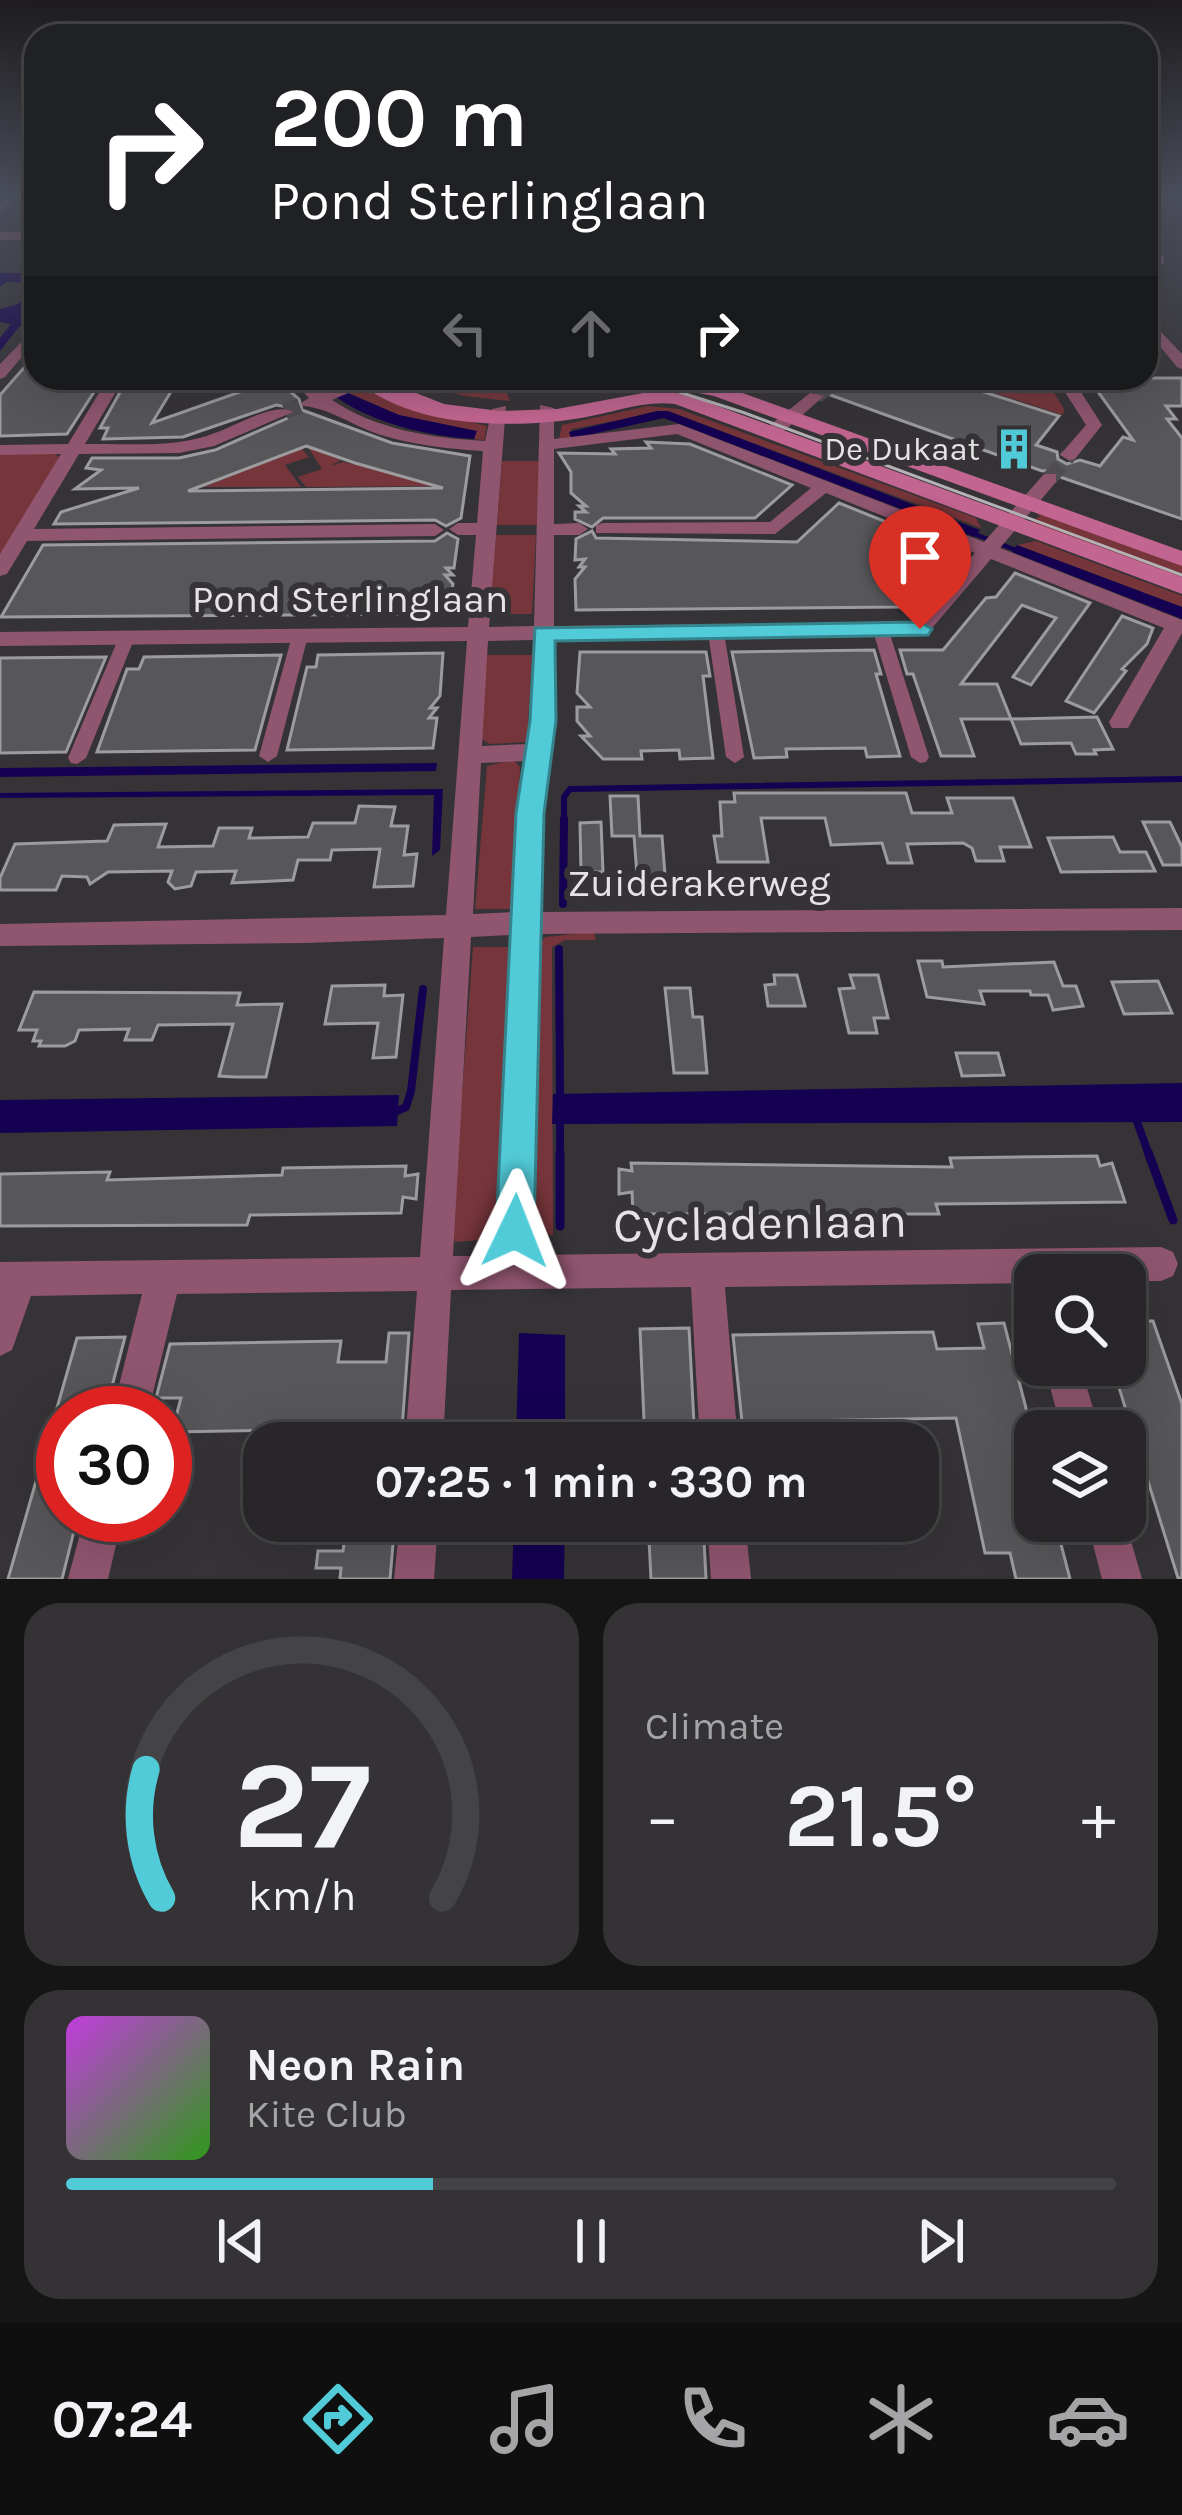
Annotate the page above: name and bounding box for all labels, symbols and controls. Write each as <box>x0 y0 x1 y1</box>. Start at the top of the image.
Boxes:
text: 200 m <box>270 69 528 167</box>
icon: right <box>72 72 228 228</box>
text: Pond Sterlinglaan <box>270 169 708 233</box>
icon: left <box>432 300 498 366</box>
icon: ahead <box>558 300 624 366</box>
icon: right <box>684 300 750 366</box>
building icon: De Dukaat <box>991 426 1037 472</box>
place label: De Dukaat <box>824 430 980 468</box>
pin <box>869 506 971 629</box>
icon: arrive <box>887 524 953 590</box>
street label: Pond Sterlinglaan <box>192 576 508 622</box>
street label: Zuiderakerweg <box>567 860 831 906</box>
position arrow <box>452 1168 578 1294</box>
street label: Cycladenlaan <box>613 1192 907 1255</box>
map controls <box>1014 1254 1146 1542</box>
button: search <box>1014 1254 1146 1386</box>
speed limit sign: 30 <box>36 1386 192 1542</box>
button: layers <box>1014 1410 1146 1542</box>
text: 07:25 · 1 min · 330 m <box>375 1456 807 1508</box>
text: Climate <box>645 1703 784 1749</box>
text: 27 <box>233 1733 370 1878</box>
text: 21.5° <box>784 1763 977 1869</box>
text: − <box>645 1778 680 1856</box>
text: + <box>1081 1778 1116 1856</box>
text: km/h <box>247 1870 356 1920</box>
text: Neon Rain <box>246 2039 465 2091</box>
text: Kite Club <box>246 2091 407 2137</box>
icon: previous <box>208 2208 274 2274</box>
icon: pause <box>558 2208 624 2274</box>
icon: next <box>908 2208 974 2274</box>
icon: directions <box>296 2377 380 2461</box>
icon: music <box>483 2377 567 2461</box>
icon: phone <box>671 2377 755 2461</box>
icon: climate <box>859 2377 943 2461</box>
icon: car <box>1046 2377 1130 2461</box>
text: 07:24 <box>52 2387 192 2451</box>

